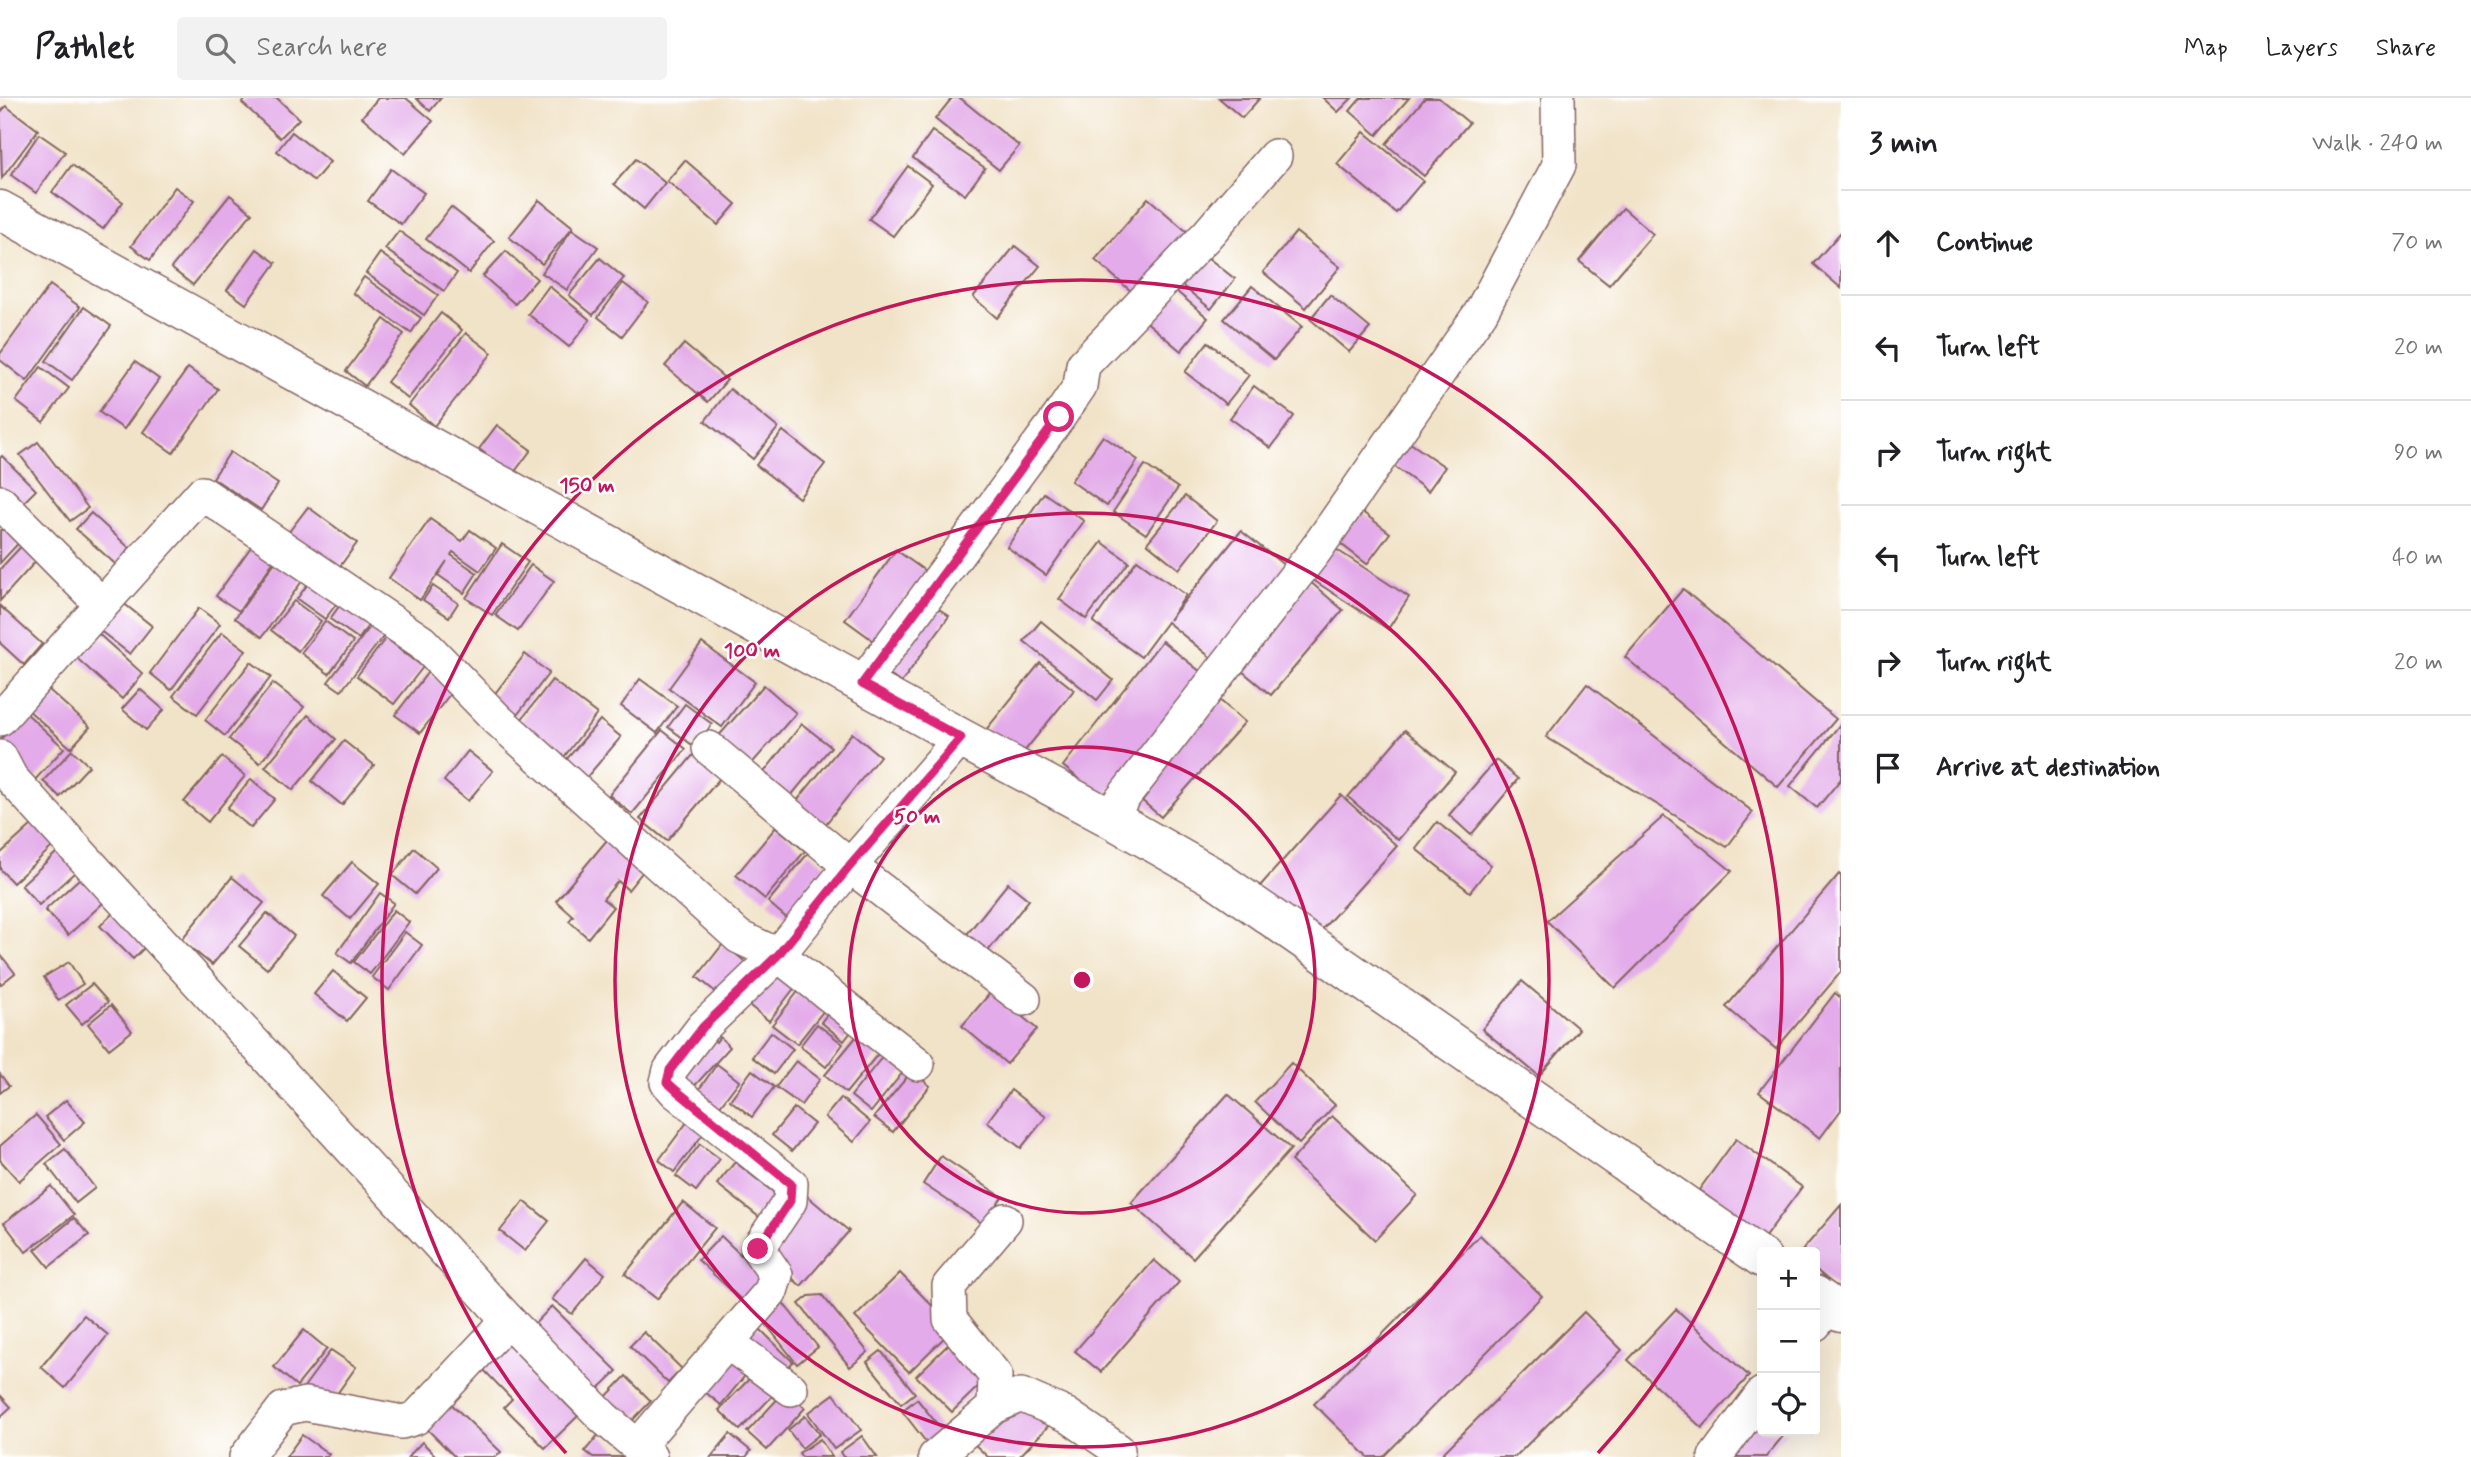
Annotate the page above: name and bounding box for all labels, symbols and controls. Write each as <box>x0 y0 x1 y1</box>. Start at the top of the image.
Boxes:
search box <box>177 17 667 80</box>
text: Pathlet <box>35 26 135 70</box>
icon: search <box>201 29 239 67</box>
text: Search here <box>257 31 387 65</box>
text: Map <box>2184 33 2228 64</box>
text: Layers <box>2266 33 2338 64</box>
text: Share <box>2376 33 2436 64</box>
text: 3 min <box>1869 124 1938 163</box>
text: Walk · 240 m <box>2312 129 2443 159</box>
icon: ahead <box>1869 224 1907 262</box>
text: Continue <box>1936 226 2033 260</box>
text: 70 m <box>2391 228 2443 258</box>
icon: left <box>1869 329 1907 367</box>
text: Turn left <box>1936 331 2040 365</box>
text: 20 m <box>2394 333 2443 363</box>
route start <box>1043 401 1074 432</box>
icon: right <box>1869 434 1907 472</box>
text: Turn right <box>1936 436 2052 470</box>
text: 90 m <box>2394 438 2443 468</box>
text: 150 m <box>559 472 615 500</box>
icon: left <box>1869 539 1907 577</box>
text: Turn left <box>1936 541 2040 575</box>
text: 40 m <box>2392 543 2443 573</box>
text: 100 m <box>724 637 780 665</box>
icon: right <box>1869 644 1907 682</box>
text: Turn right <box>1936 646 2052 680</box>
text: 20 m <box>2394 648 2443 678</box>
icon: arrive <box>1869 749 1907 787</box>
text: Arrive at destination <box>1936 751 2160 785</box>
text: 50 m <box>894 803 941 831</box>
centre of rings <box>1070 968 1094 992</box>
route end <box>742 1233 773 1264</box>
map controls <box>1757 1247 1820 1436</box>
button: + <box>1757 1247 1820 1310</box>
button: − <box>1757 1310 1820 1373</box>
button: locate <box>1757 1373 1820 1436</box>

